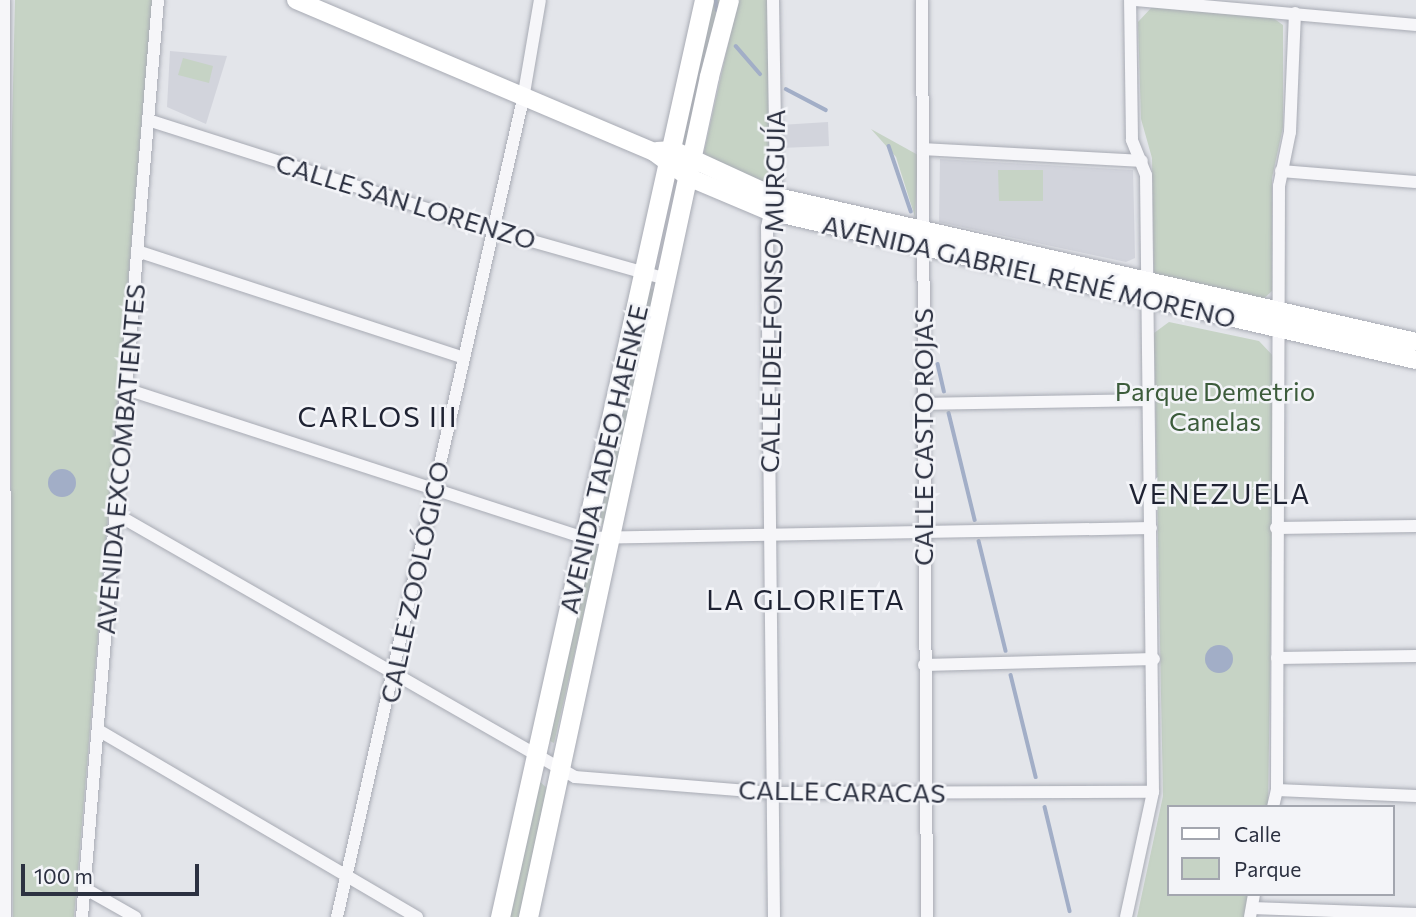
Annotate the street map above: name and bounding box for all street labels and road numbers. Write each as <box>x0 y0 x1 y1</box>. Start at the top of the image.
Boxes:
street label: CALLE IDELFONSO MURGUÍA <box>753 109 791 473</box>
street label: CALLE SAN LORENZO <box>272 147 540 255</box>
street label: AVENIDA GABRIEL RENÉ MORENO <box>819 208 1239 334</box>
street label: AVENIDA EXCOMBATIENTES <box>89 282 151 636</box>
street label: AVENIDA TADEO HAENKE <box>552 302 654 616</box>
street label: CALLE CASTO ROJAS <box>907 308 939 566</box>
street label: CALLE ZOOLÓGICO <box>373 458 455 706</box>
street label: CALLE CARACAS <box>738 774 946 808</box>

